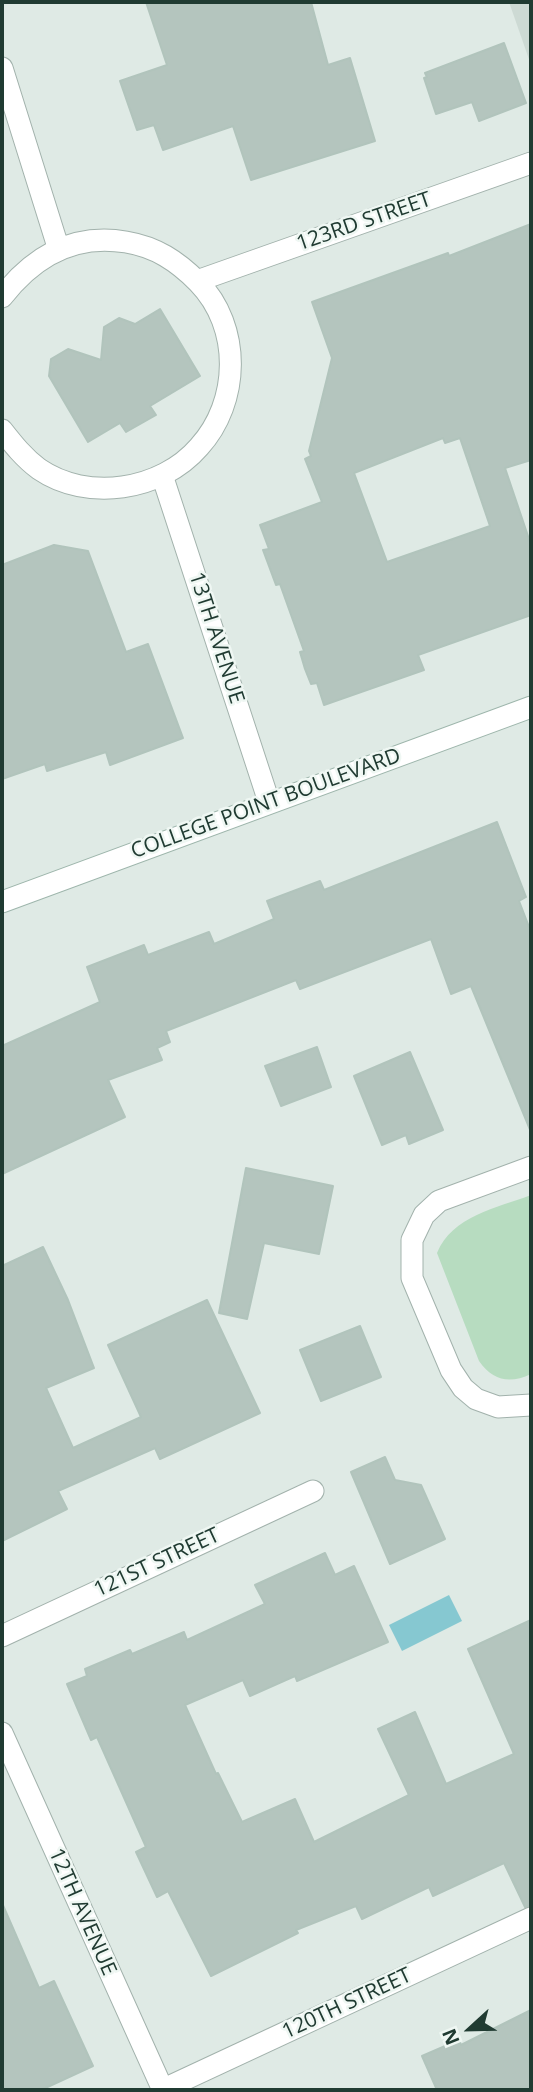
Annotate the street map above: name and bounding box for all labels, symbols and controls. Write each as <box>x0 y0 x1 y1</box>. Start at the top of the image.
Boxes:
street label: 123RD STREET <box>293 187 435 257</box>
street label: 13TH AVENUE <box>183 569 249 707</box>
street label: COLLEGE POINT BOULEVARD <box>128 743 404 865</box>
street label: 121ST STREET <box>90 1523 224 1603</box>
street label: 12TH AVENUE <box>43 1844 121 1980</box>
street label: 120TH STREET <box>278 1963 416 2045</box>
north arrow <box>435 1994 505 2064</box>
text: N <box>436 2025 465 2049</box>

